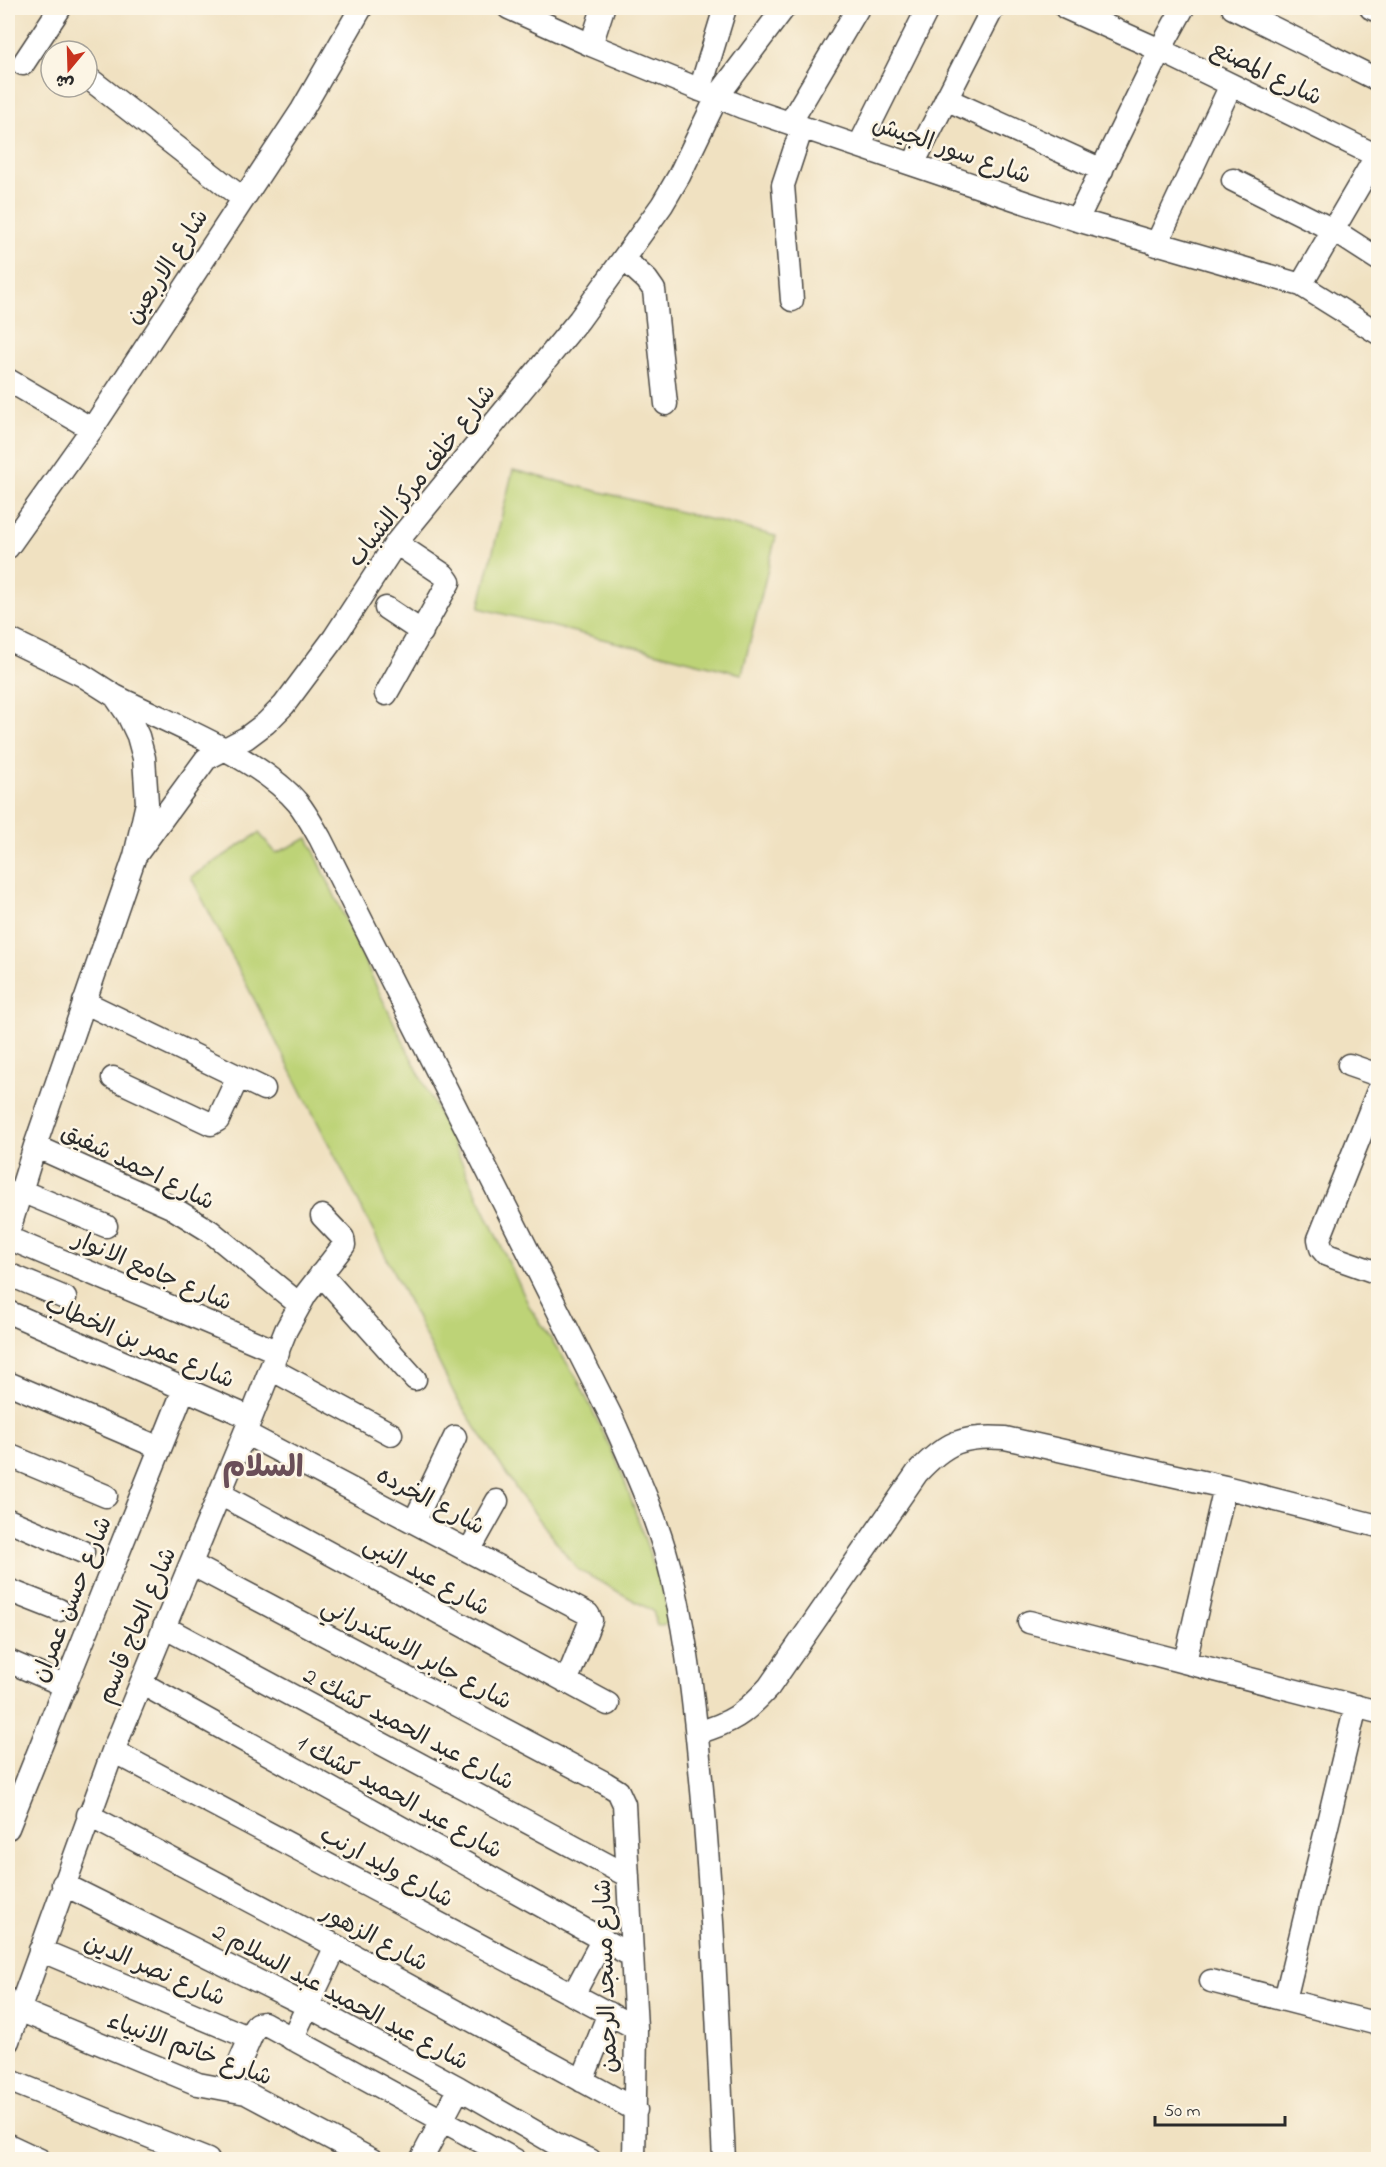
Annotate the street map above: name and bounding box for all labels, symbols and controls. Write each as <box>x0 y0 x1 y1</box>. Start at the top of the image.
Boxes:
street label: شارع المصنع <box>1204 32 1327 116</box>
north arrow <box>39 39 99 99</box>
text: ش <box>53 67 77 96</box>
street label: شارع سور الجيش <box>867 108 1035 195</box>
street label: شارع الاربعين <box>118 203 219 332</box>
street label: شارع خلف مركز الشباب <box>340 377 506 576</box>
street label: شارع احمد شفيق <box>54 1116 220 1221</box>
street label: شارع جامع الانوار <box>65 1222 237 1321</box>
street label: شارع عمر بن الخطاب <box>39 1288 239 1399</box>
district label: السلام <box>223 1447 303 1491</box>
street label: شارع الخرده <box>369 1459 491 1546</box>
street label: شارع حسن عمران <box>24 1512 123 1688</box>
street label: شارع عبد النبى <box>356 1528 495 1626</box>
street label: شارع الحاج قاسم <box>90 1542 187 1710</box>
street label: شارع جابر الاسكندراني <box>314 1590 517 1721</box>
street label: شارع عبد الحميد كشك 2 <box>296 1660 520 1801</box>
street label: شارع عبد الحميد كشك 1 <box>290 1727 508 1869</box>
street label: شارع وليد ارنب <box>313 1818 459 1918</box>
street label: شارع مسجد الرحمن <box>587 1878 628 2073</box>
street label: شارع الزهور <box>313 1896 434 1982</box>
street label: شارع عبد الحميد عبد السلام 2 <box>205 1916 474 2081</box>
street label: شارع نصر الدين <box>78 1926 230 2017</box>
street label: شارع خاتم الانبياء <box>102 2004 277 2096</box>
scale bar <box>1155 2089 1286 2127</box>
text: 50 m <box>1164 2099 1201 2125</box>

